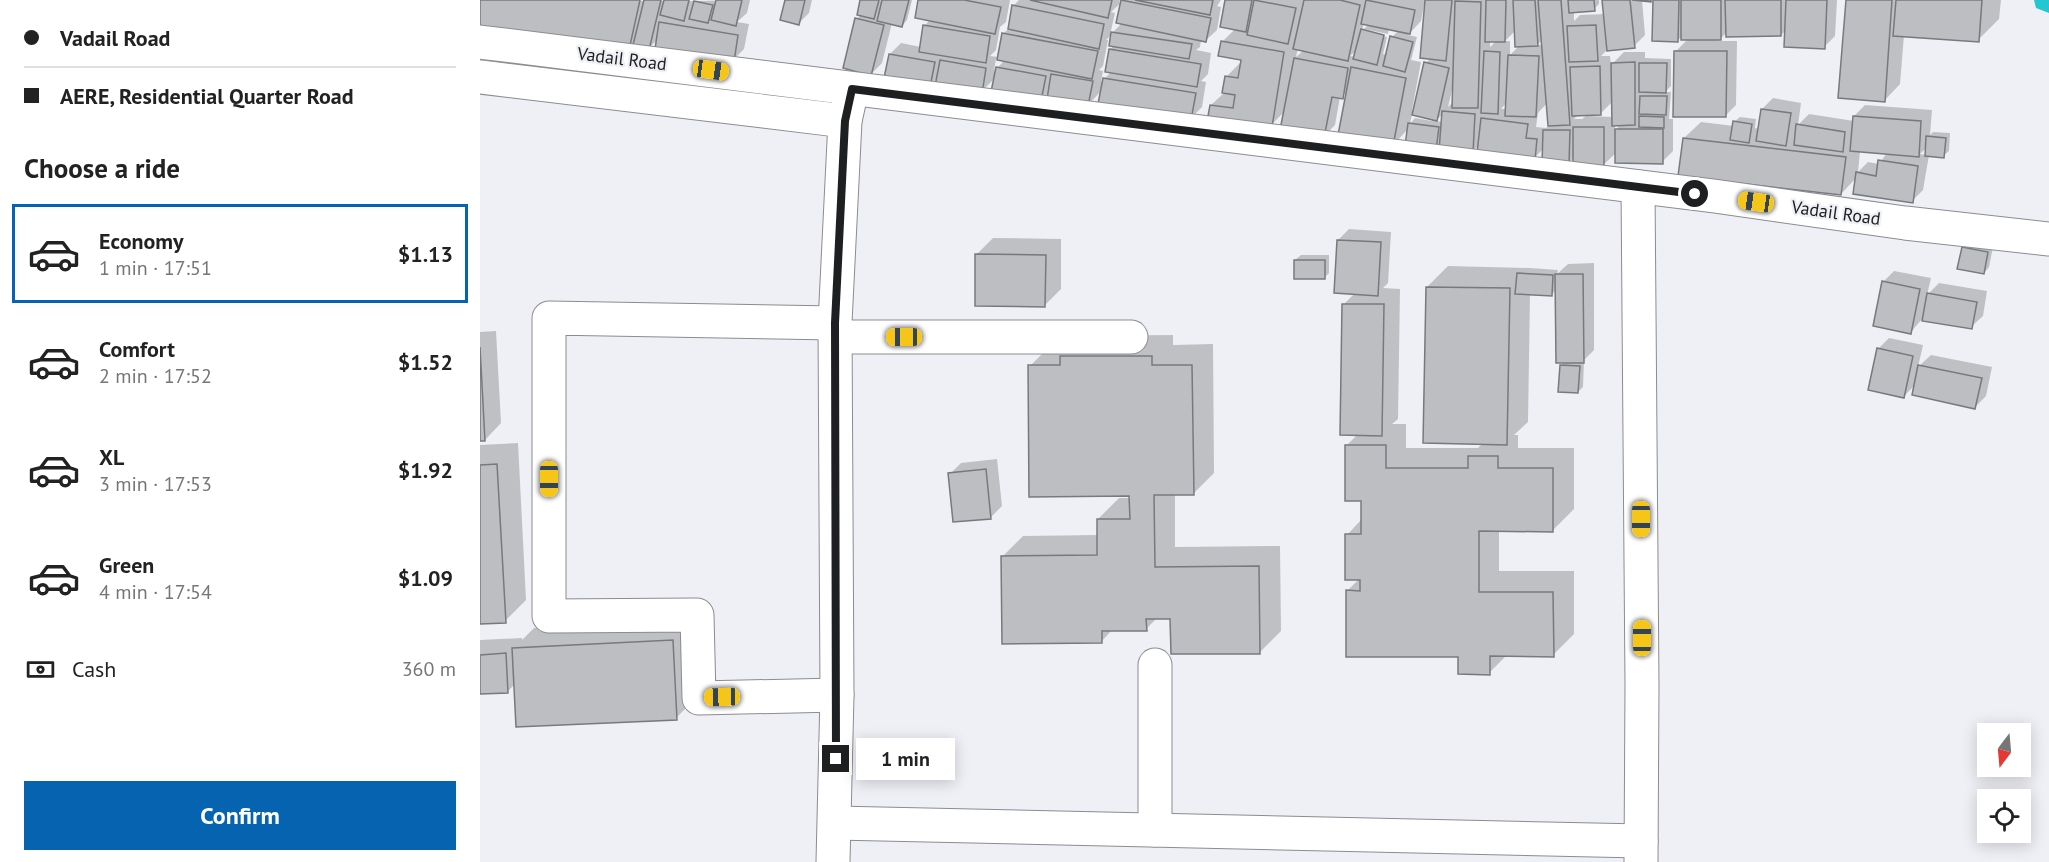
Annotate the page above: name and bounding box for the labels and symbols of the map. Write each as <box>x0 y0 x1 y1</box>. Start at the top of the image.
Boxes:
street label: Vadail Road <box>575 41 668 75</box>
car <box>692 59 730 81</box>
route start <box>1681 180 1708 207</box>
car <box>1737 191 1775 213</box>
street label: Vadail Road <box>1789 195 1882 230</box>
car <box>886 328 922 346</box>
car <box>540 461 558 497</box>
car <box>1632 501 1650 537</box>
car <box>1633 620 1651 656</box>
car <box>704 688 740 706</box>
north arrow <box>1977 723 2031 777</box>
callout: 1 min <box>857 738 956 780</box>
route end <box>822 745 849 772</box>

